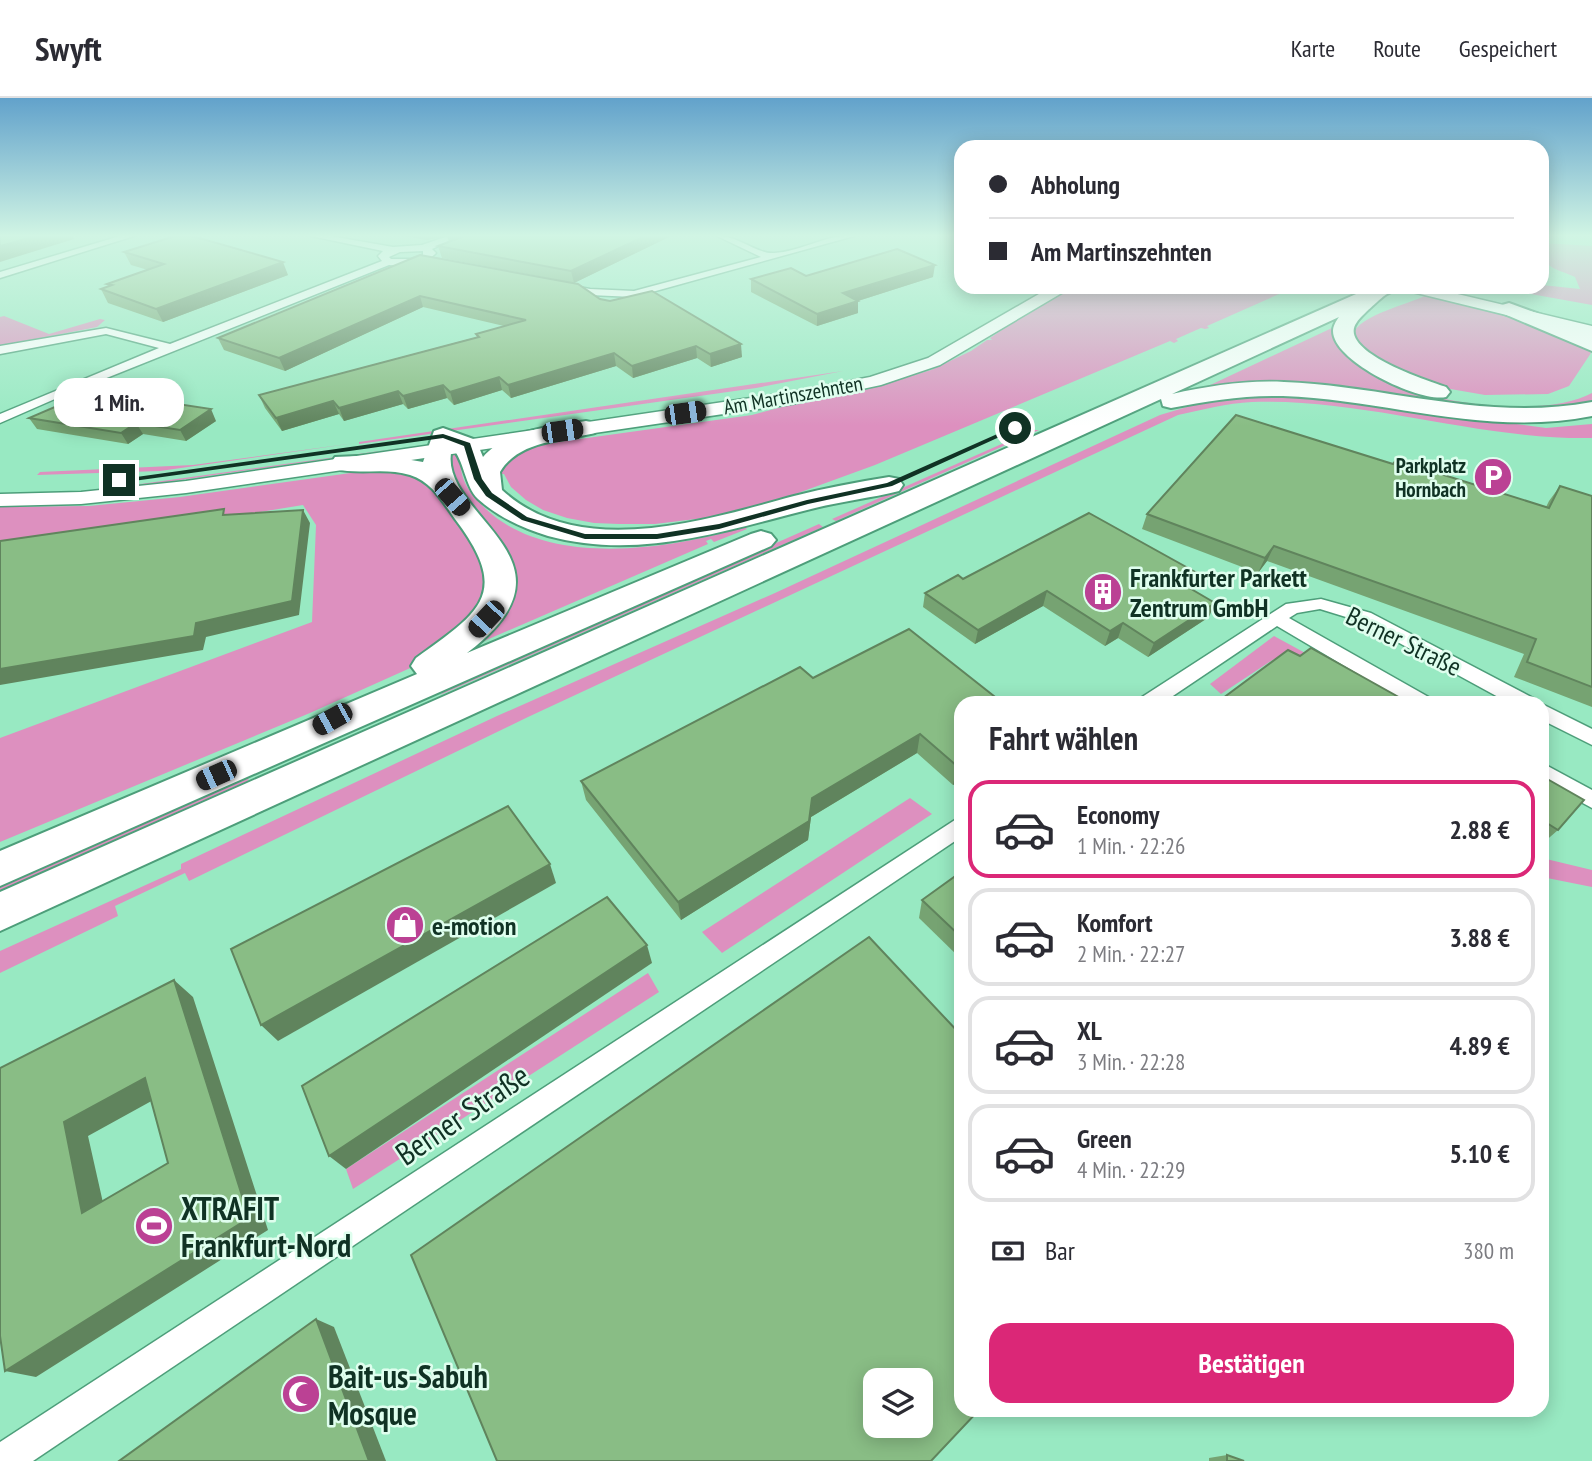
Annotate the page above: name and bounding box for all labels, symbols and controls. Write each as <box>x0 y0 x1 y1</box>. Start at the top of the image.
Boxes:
text: Swyft <box>35 27 102 70</box>
text: Karte <box>1291 33 1335 64</box>
text: Route <box>1373 33 1421 64</box>
text: Gespeichert <box>1459 33 1557 64</box>
text: Abholung <box>1031 168 1120 201</box>
text: Am Martinszehnten <box>1031 235 1212 268</box>
street label: Am Martinszehnten <box>721 369 865 421</box>
callout: 1 Min. <box>54 378 184 428</box>
text: 1 Min. <box>93 388 145 417</box>
car <box>663 400 708 426</box>
route start <box>999 412 1031 444</box>
car <box>540 418 585 444</box>
place label: Parkplatz Hornbach <box>1395 452 1466 503</box>
parking icon: Parkplatz Hornbach <box>1472 456 1514 498</box>
route end <box>103 464 135 496</box>
car <box>431 474 474 520</box>
place label: Frankfurter Parkett Zentrum GmbH <box>1130 561 1307 624</box>
building icon: Frankfurter Parkett Zentrum GmbH <box>1082 571 1124 613</box>
car <box>464 596 509 642</box>
street label: Berner Straße <box>1341 599 1467 683</box>
car <box>309 700 356 738</box>
text: Fahrt wählen <box>989 717 1138 759</box>
car <box>193 757 240 793</box>
icon: car <box>993 798 1056 861</box>
text: Economy <box>1077 798 1159 831</box>
text: 2.88 € <box>1449 813 1510 846</box>
text: 1 Min. · 22:26 <box>1077 831 1185 860</box>
shop icon: e-motion <box>384 904 426 946</box>
icon: car <box>993 906 1056 969</box>
text: Komfort <box>1077 906 1153 939</box>
place label: e-motion <box>432 909 516 942</box>
text: 3.88 € <box>1449 921 1510 954</box>
text: 2 Min. · 22:27 <box>1077 939 1185 968</box>
icon: car <box>993 1014 1056 1077</box>
text: XL <box>1077 1014 1102 1047</box>
text: 4.89 € <box>1449 1029 1510 1062</box>
text: 3 Min. · 22:28 <box>1077 1047 1185 1076</box>
street label: Berner Straße <box>387 1054 537 1174</box>
icon: car <box>993 1122 1056 1185</box>
text: Green <box>1077 1122 1132 1155</box>
text: 5.10 € <box>1449 1137 1510 1170</box>
text: 4 Min. · 22:29 <box>1077 1155 1185 1184</box>
place label: XTRAFIT Frankfurt-Nord <box>181 1187 351 1266</box>
sports icon: XTRAFIT Frankfurt-Nord <box>133 1205 175 1247</box>
icon: cash <box>989 1232 1027 1270</box>
text: Bar <box>1045 1234 1075 1267</box>
text: 380 m <box>1463 1236 1514 1265</box>
button: Bestätigen <box>989 1323 1514 1403</box>
place label: Bait-us-Sabuh Mosque <box>328 1355 488 1434</box>
map controls <box>863 1368 933 1438</box>
button: layers <box>863 1368 933 1438</box>
mosque icon: Bait-us-Sabuh Mosque <box>280 1373 322 1415</box>

